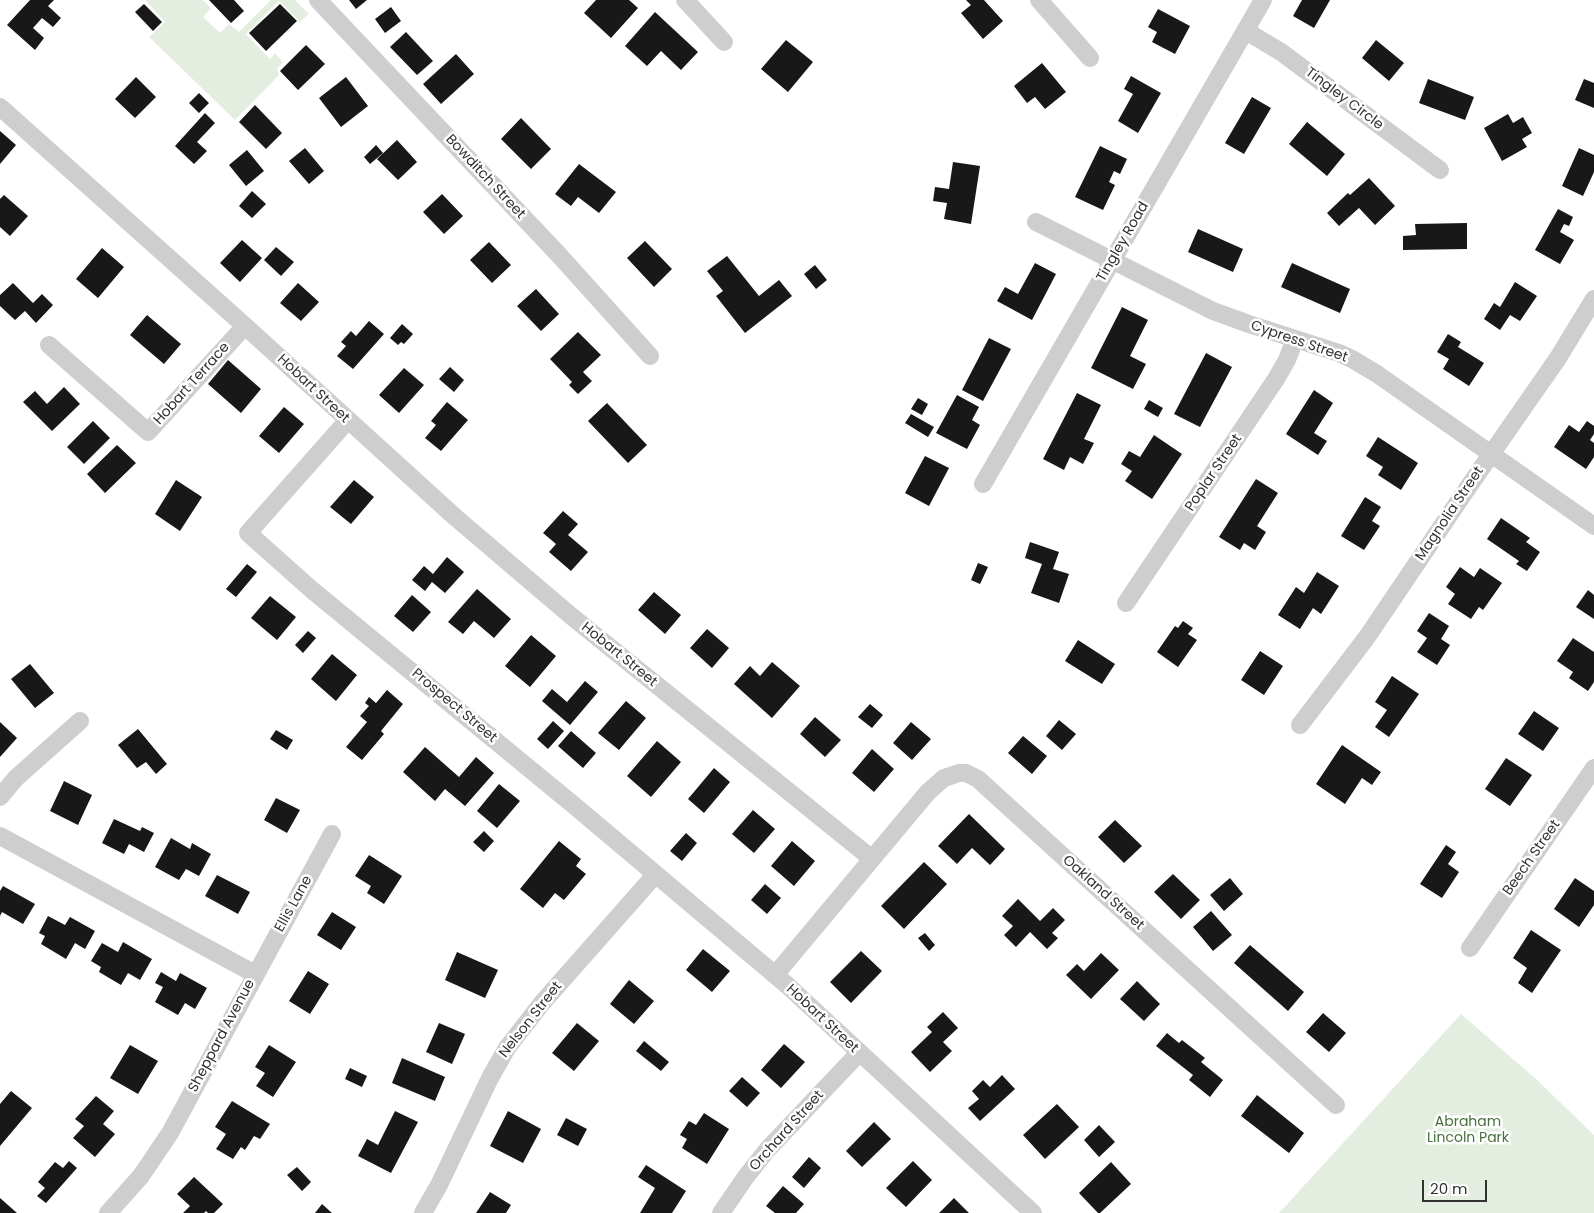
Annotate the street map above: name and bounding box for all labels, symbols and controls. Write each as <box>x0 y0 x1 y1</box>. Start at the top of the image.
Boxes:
street label: Tingley Circle <box>1302 64 1386 134</box>
street label: Bowditch Street <box>442 131 528 223</box>
street label: Tingley Road <box>1093 199 1153 285</box>
street label: Cypress Street <box>1248 318 1350 366</box>
street label: Hobart Terrace <box>151 339 233 429</box>
street label: Hobart Street <box>273 351 353 427</box>
street label: Poplar Street <box>1182 431 1246 515</box>
street label: Magnolia Street <box>1412 464 1488 564</box>
street label: Hobart Street <box>578 619 660 691</box>
street label: Prospect Street <box>408 665 500 747</box>
street label: Beech Street <box>1500 817 1564 899</box>
street label: Oakland Street <box>1059 852 1147 934</box>
street label: Ellis Lane <box>272 873 316 935</box>
street label: Sheppard Avenue <box>185 977 259 1095</box>
street label: Nelson Street <box>496 979 566 1061</box>
street label: Hobart Street <box>782 981 862 1057</box>
street label: Orchard Street <box>746 1087 828 1175</box>
park label: Abraham Lincoln Park <box>1427 1114 1509 1146</box>
scale bar <box>1424 1170 1489 1202</box>
text: 20 m <box>1430 1178 1468 1199</box>

